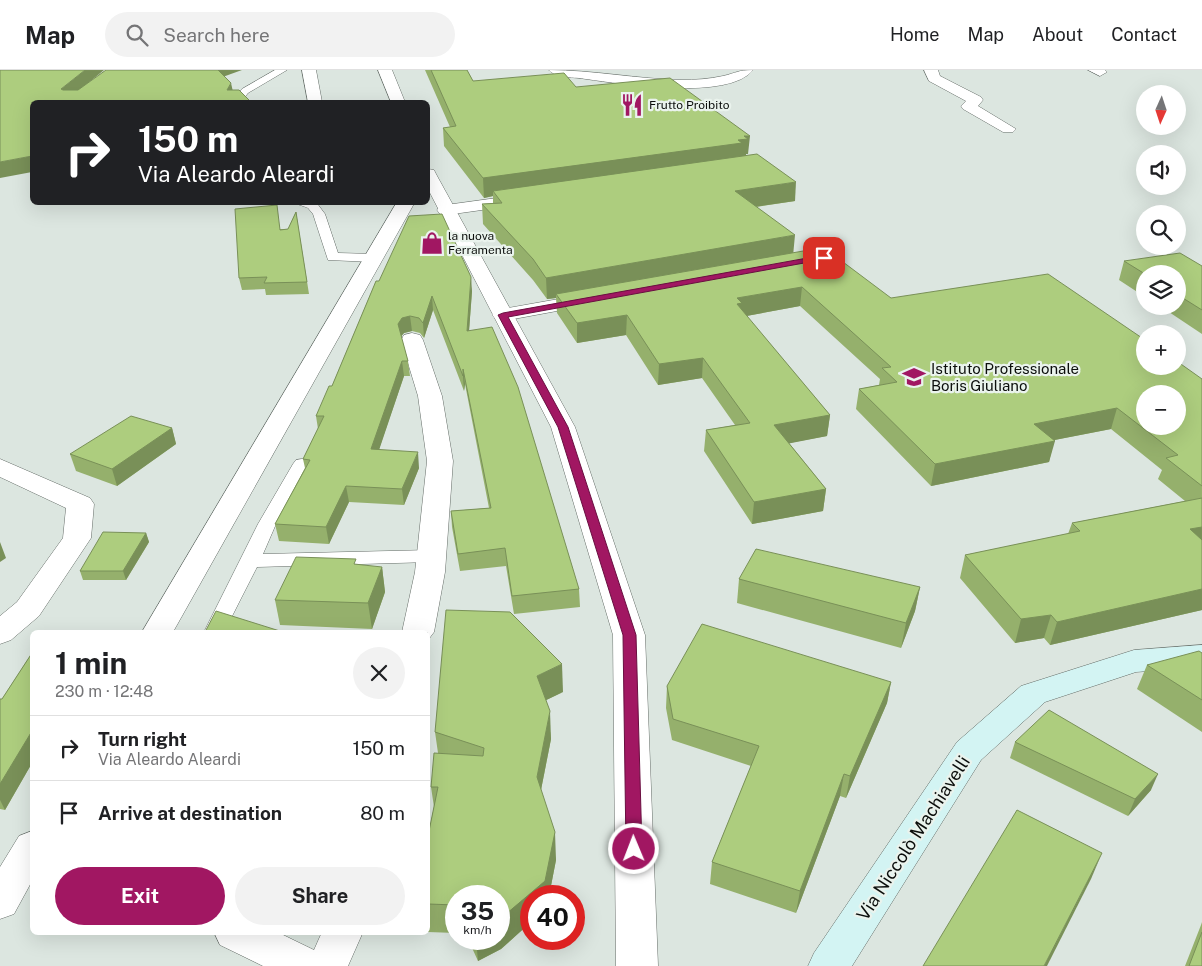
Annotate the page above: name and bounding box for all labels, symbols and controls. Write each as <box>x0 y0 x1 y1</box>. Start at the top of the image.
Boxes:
search box <box>105 12 455 57</box>
text: Map <box>25 21 75 49</box>
icon: search <box>123 21 151 49</box>
text: Search here <box>163 24 270 46</box>
text: Home <box>890 24 940 45</box>
text: Map <box>968 24 1004 45</box>
text: About <box>1032 24 1083 45</box>
text: Contact <box>1111 24 1177 45</box>
north arrow <box>1136 85 1186 135</box>
map controls <box>1136 85 1186 435</box>
restaurant icon: Frutto Proibito <box>619 92 645 118</box>
place label: Frutto Proibito <box>649 98 730 112</box>
text: 150 m <box>138 119 238 160</box>
icon: right <box>55 120 120 185</box>
button: sound <box>1136 145 1186 195</box>
text: Via Aleardo Aleardi <box>138 161 335 187</box>
button: search <box>1136 205 1186 255</box>
place label: la nuova Ferramenta <box>448 229 513 257</box>
shop icon: la nuova Ferramenta <box>419 230 445 256</box>
pin <box>803 237 845 279</box>
icon: arrive <box>810 244 838 272</box>
button: layers <box>1136 265 1186 315</box>
button: + <box>1136 325 1186 375</box>
place label: Istituto Professionale Boris Giuliano <box>931 360 1079 394</box>
school or university icon: Istituto Professionale Boris Giuliano <box>901 364 927 390</box>
button: − <box>1136 385 1186 435</box>
text: 1 min <box>55 645 127 681</box>
button: close <box>353 647 405 699</box>
text: 230 m · 12:48 <box>55 682 153 701</box>
text: Turn right <box>98 728 187 750</box>
icon: right <box>55 734 83 762</box>
text: 150 m <box>352 737 405 759</box>
text: Via Aleardo Aleardi <box>98 750 241 769</box>
street label: Via Niccolò Machiavelli <box>852 752 974 924</box>
icon: arrive <box>55 799 83 827</box>
text: Arrive at destination <box>98 802 282 824</box>
text: 80 m <box>360 802 405 824</box>
position arrow <box>607 822 659 874</box>
button: Exit <box>55 867 225 925</box>
button: Share <box>235 867 405 925</box>
speed limit sign: 40 <box>520 885 585 950</box>
text: 35 <box>461 896 494 926</box>
text: km/h <box>463 923 492 937</box>

